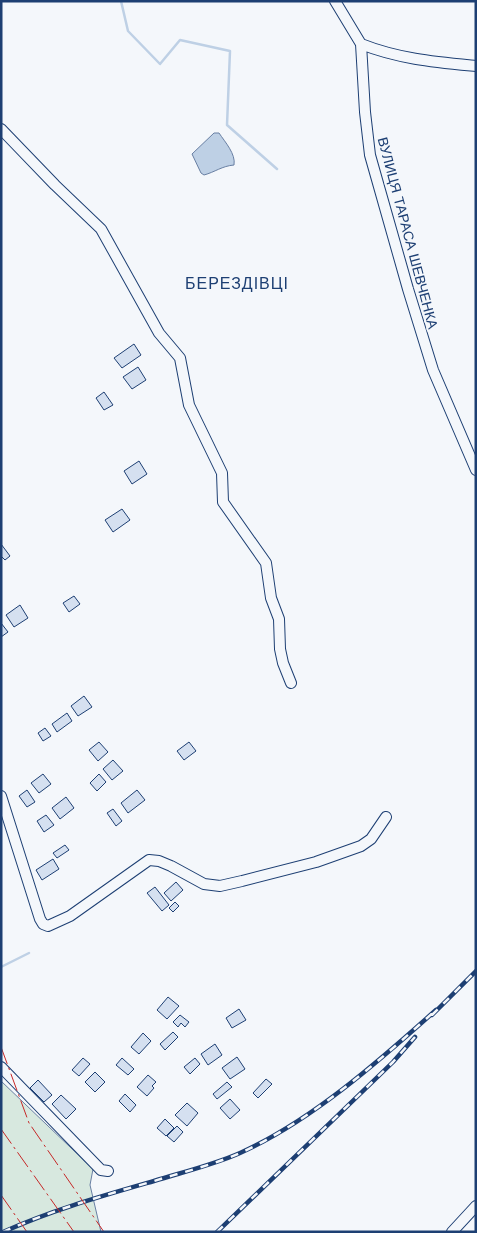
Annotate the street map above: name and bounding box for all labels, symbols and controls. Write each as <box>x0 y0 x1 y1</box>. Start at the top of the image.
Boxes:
street label: ВУЛИЦЯ ТАРАСА ШЕВЧЕНКА <box>375 135 441 331</box>
district label: БЕРЕЗДІВЦІ <box>185 274 289 293</box>

